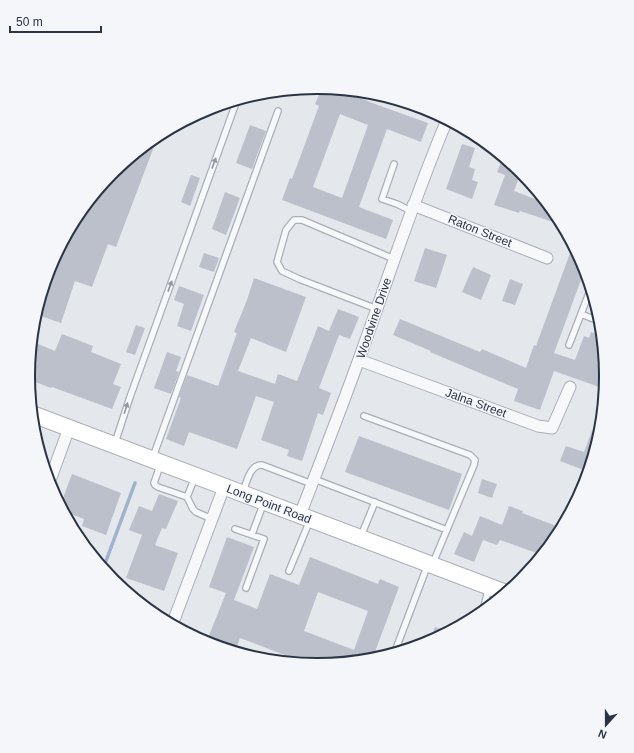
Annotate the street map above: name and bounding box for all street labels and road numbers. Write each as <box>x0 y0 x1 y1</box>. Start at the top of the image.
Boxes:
street label: Raton Street <box>446 212 514 250</box>
street label: Woodvine Drive <box>354 275 394 360</box>
street label: Jalna Street <box>444 385 509 421</box>
street label: Long Point Road <box>225 481 313 527</box>

